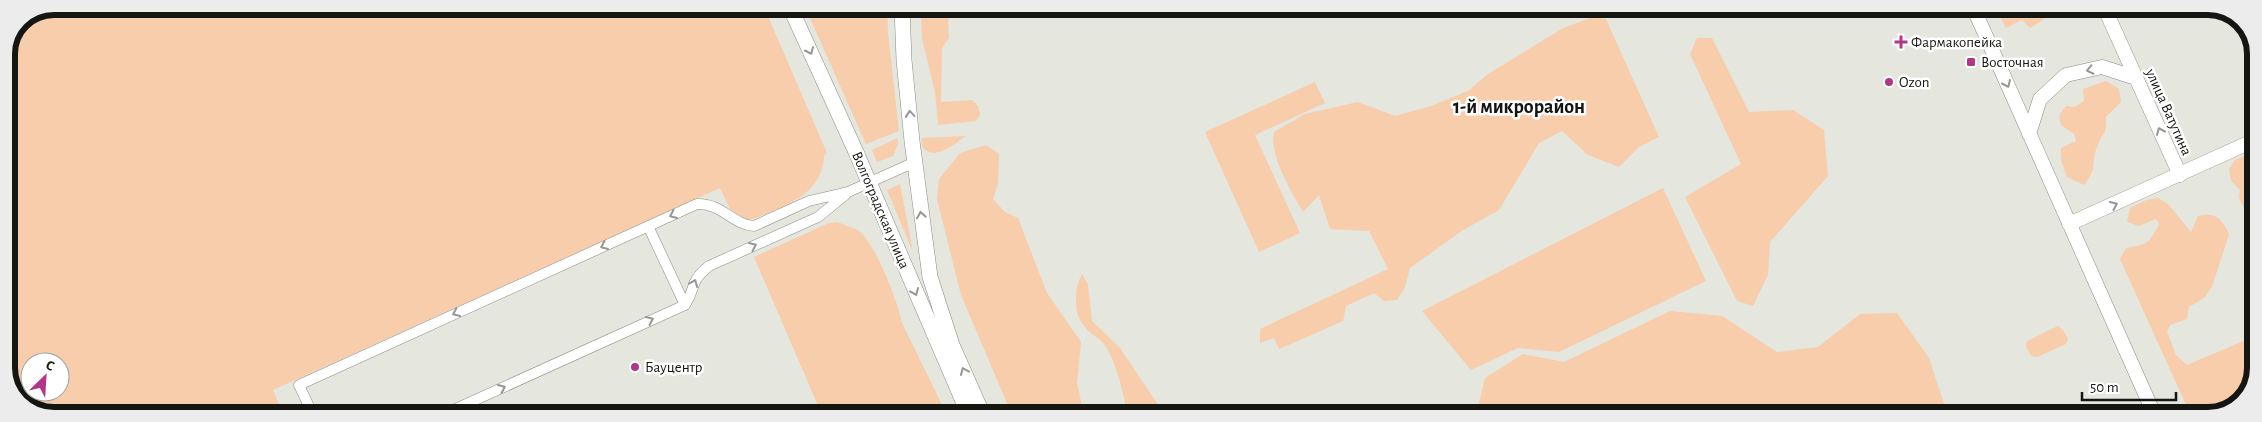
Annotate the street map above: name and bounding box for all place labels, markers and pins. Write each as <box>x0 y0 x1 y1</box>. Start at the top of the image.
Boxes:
place label: Фармакопейка <box>1911 35 2002 50</box>
marker: Фармакопейка <box>1895 36 1907 48</box>
place label: Восточная <box>1981 55 2044 70</box>
marker: Восточная <box>1965 56 1977 68</box>
place label: Ozon <box>1899 75 1929 90</box>
marker: Ozon <box>1883 76 1895 88</box>
place label: Бауцентр <box>645 360 703 375</box>
marker: Бауцентр <box>629 361 641 373</box>

